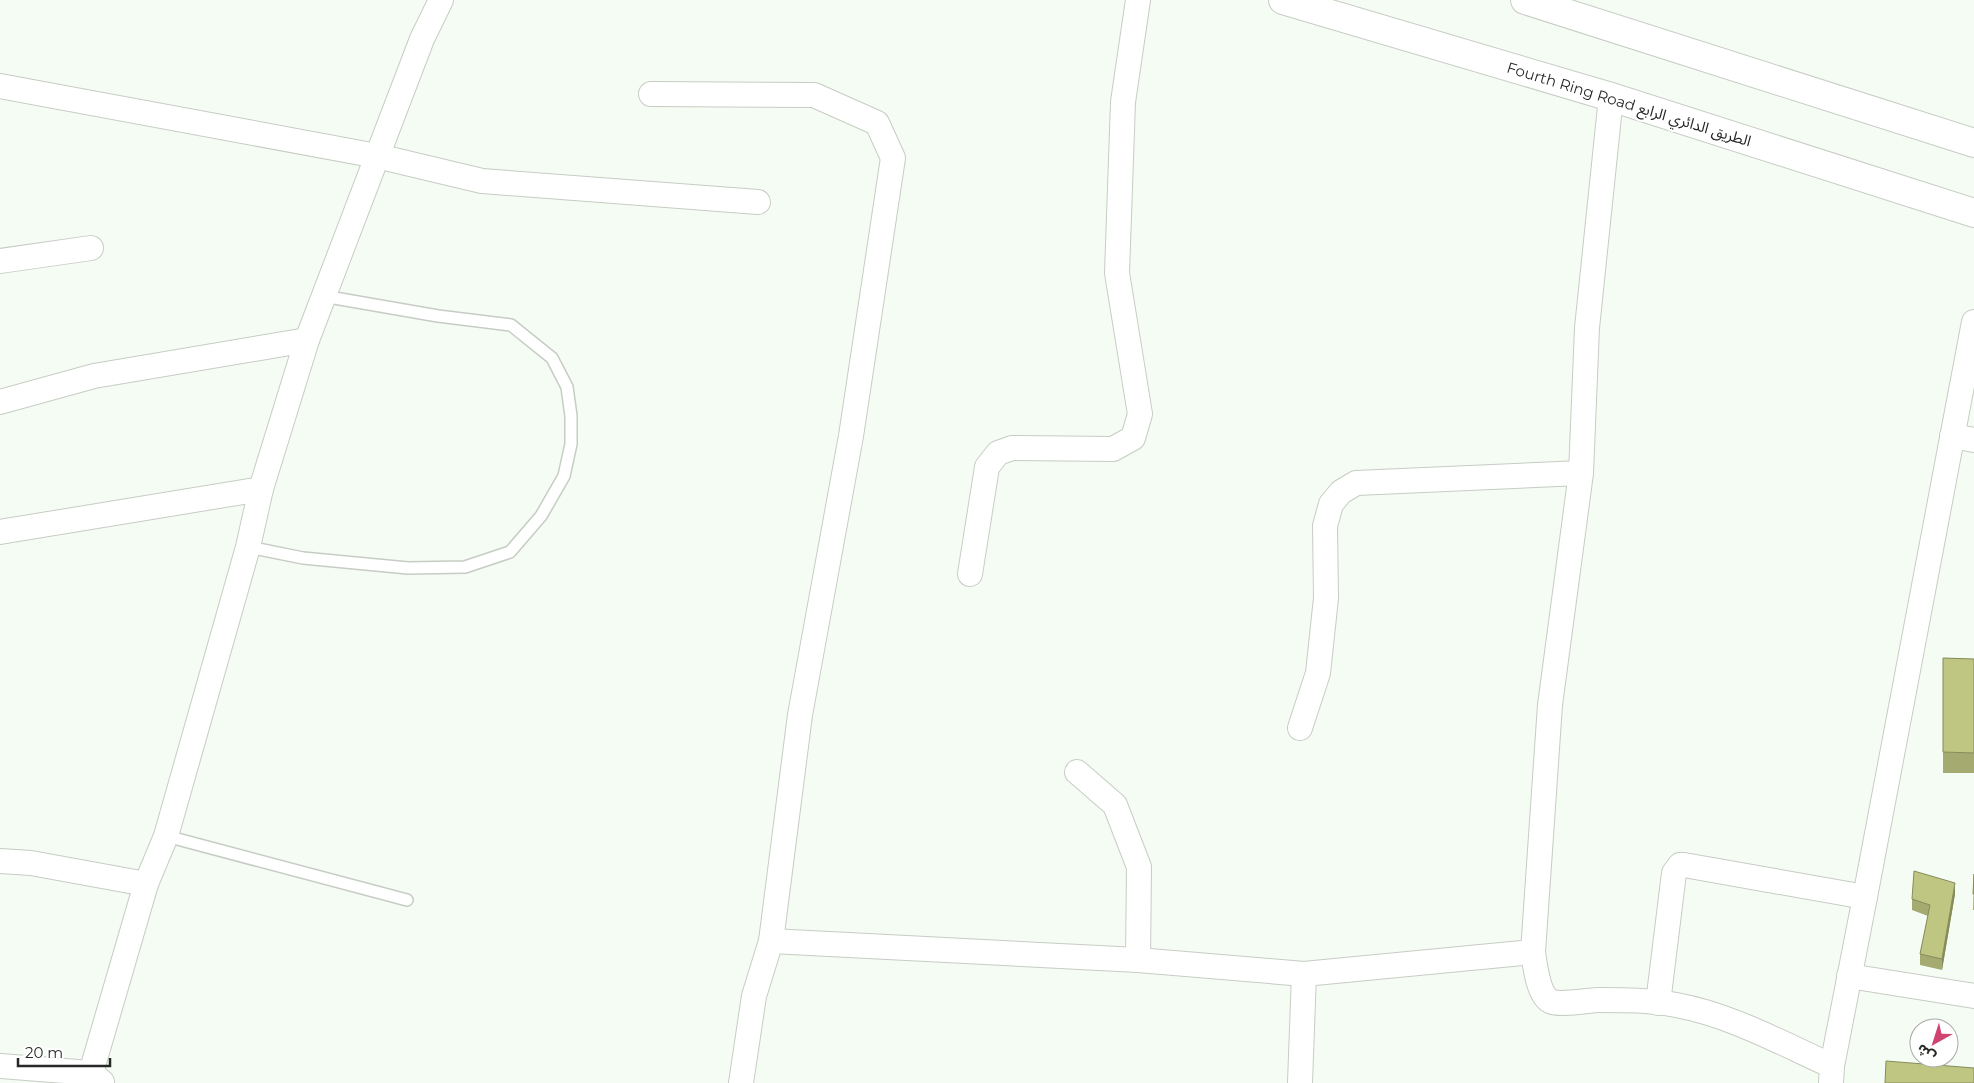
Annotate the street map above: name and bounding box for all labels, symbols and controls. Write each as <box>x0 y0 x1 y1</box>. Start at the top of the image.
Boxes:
street label: Fourth Ring Road الطريق الدائري الرابع <box>1504 58 1754 153</box>
north arrow <box>1909 1018 1959 1068</box>
scale bar <box>18 1036 110 1068</box>
text: ش <box>1913 1040 1939 1066</box>
text: 20 m <box>25 1043 63 1062</box>

